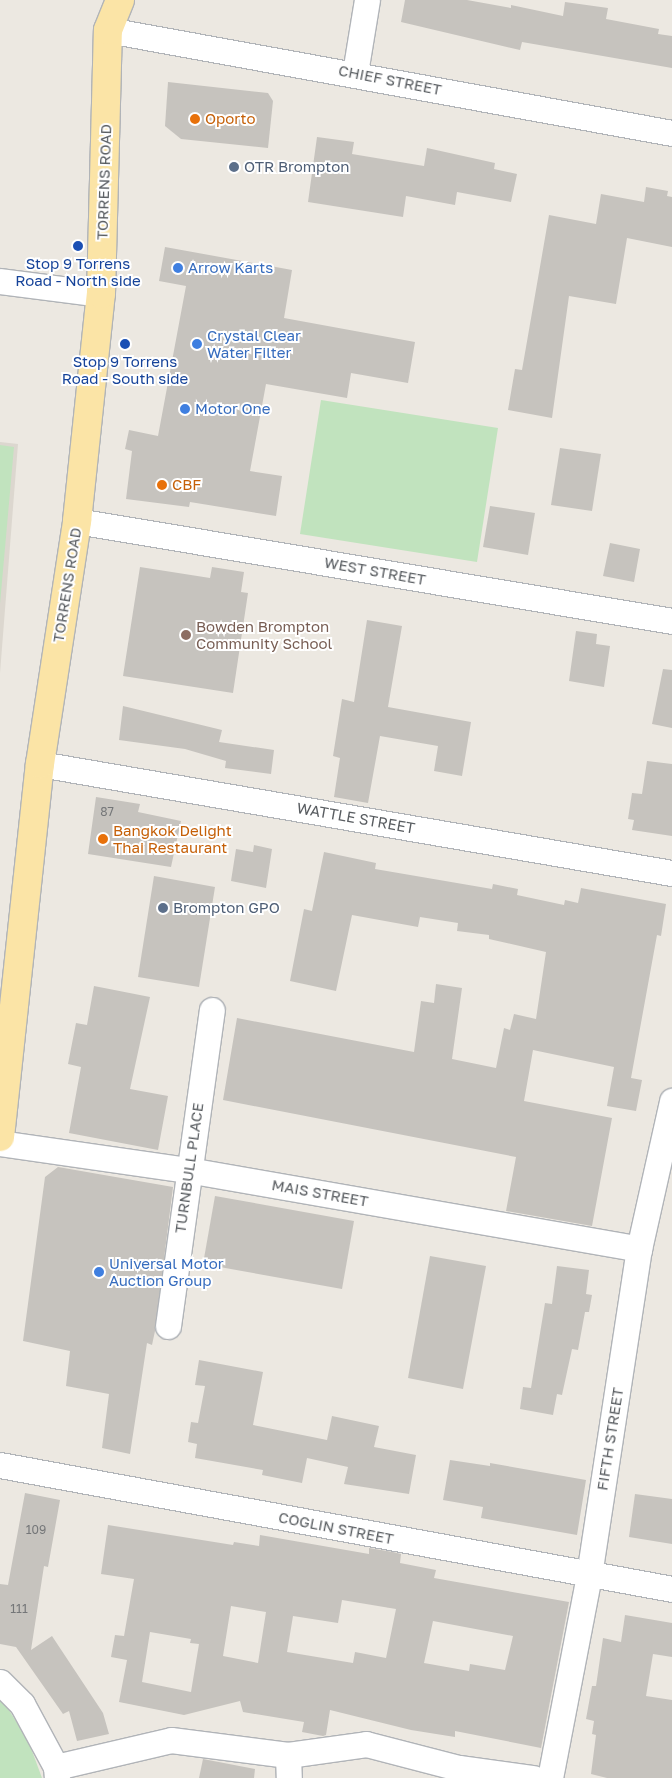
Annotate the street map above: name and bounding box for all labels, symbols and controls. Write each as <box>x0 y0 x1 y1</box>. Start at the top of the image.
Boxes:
street label: CHIEF STREET <box>337 61 443 99</box>
place label: Oporto <box>205 110 255 128</box>
marker: Oporto <box>189 113 201 125</box>
street label: TORRENS ROAD <box>93 124 115 240</box>
place label: OTR Brompton <box>244 158 350 176</box>
marker: OTR Brompton <box>228 161 240 173</box>
marker: Stop 9 Torrens Road - North side <box>72 240 84 252</box>
place label: Stop 9 Torrens Road - North side <box>15 254 141 289</box>
place label: Arrow Karts <box>188 259 273 277</box>
marker: Arrow Karts <box>172 262 184 274</box>
place label: Crystal Clear Water Filter <box>207 326 301 361</box>
marker: Stop 9 Torrens Road - South side <box>119 338 131 350</box>
marker: Crystal Clear Water Filter <box>191 338 203 350</box>
place label: Stop 9 Torrens Road - South side <box>62 352 188 387</box>
place label: Motor One <box>195 400 271 418</box>
marker: Motor One <box>179 403 191 415</box>
place label: CBF <box>172 476 201 494</box>
marker: CBF <box>156 479 168 491</box>
street label: TORRENS ROAD <box>49 526 85 644</box>
street label: WEST STREET <box>323 553 427 589</box>
place label: Bowden Brompton Community School <box>196 617 332 652</box>
marker: Bowden Brompton Community School <box>180 629 192 641</box>
street label: WATTLE STREET <box>295 799 417 837</box>
house number: 87 <box>100 805 114 819</box>
place label: Bangkok Delight Thai Restaurant <box>113 821 232 856</box>
marker: Bangkok Delight Thai Restaurant <box>97 833 109 845</box>
place label: Brompton GPO <box>173 899 280 917</box>
marker: Brompton GPO <box>157 902 169 914</box>
street label: TURNBULL PLACE <box>171 1102 207 1234</box>
street label: MAIS STREET <box>270 1176 370 1210</box>
place label: Universal Motor Auction Group <box>109 1254 224 1289</box>
marker: Universal Motor Auction Group <box>93 1266 105 1278</box>
street label: FIFTH STREET <box>593 1386 627 1492</box>
street label: COGLIN STREET <box>277 1508 395 1548</box>
house number: 109 <box>26 1523 46 1537</box>
house number: 111 <box>10 1602 28 1616</box>

